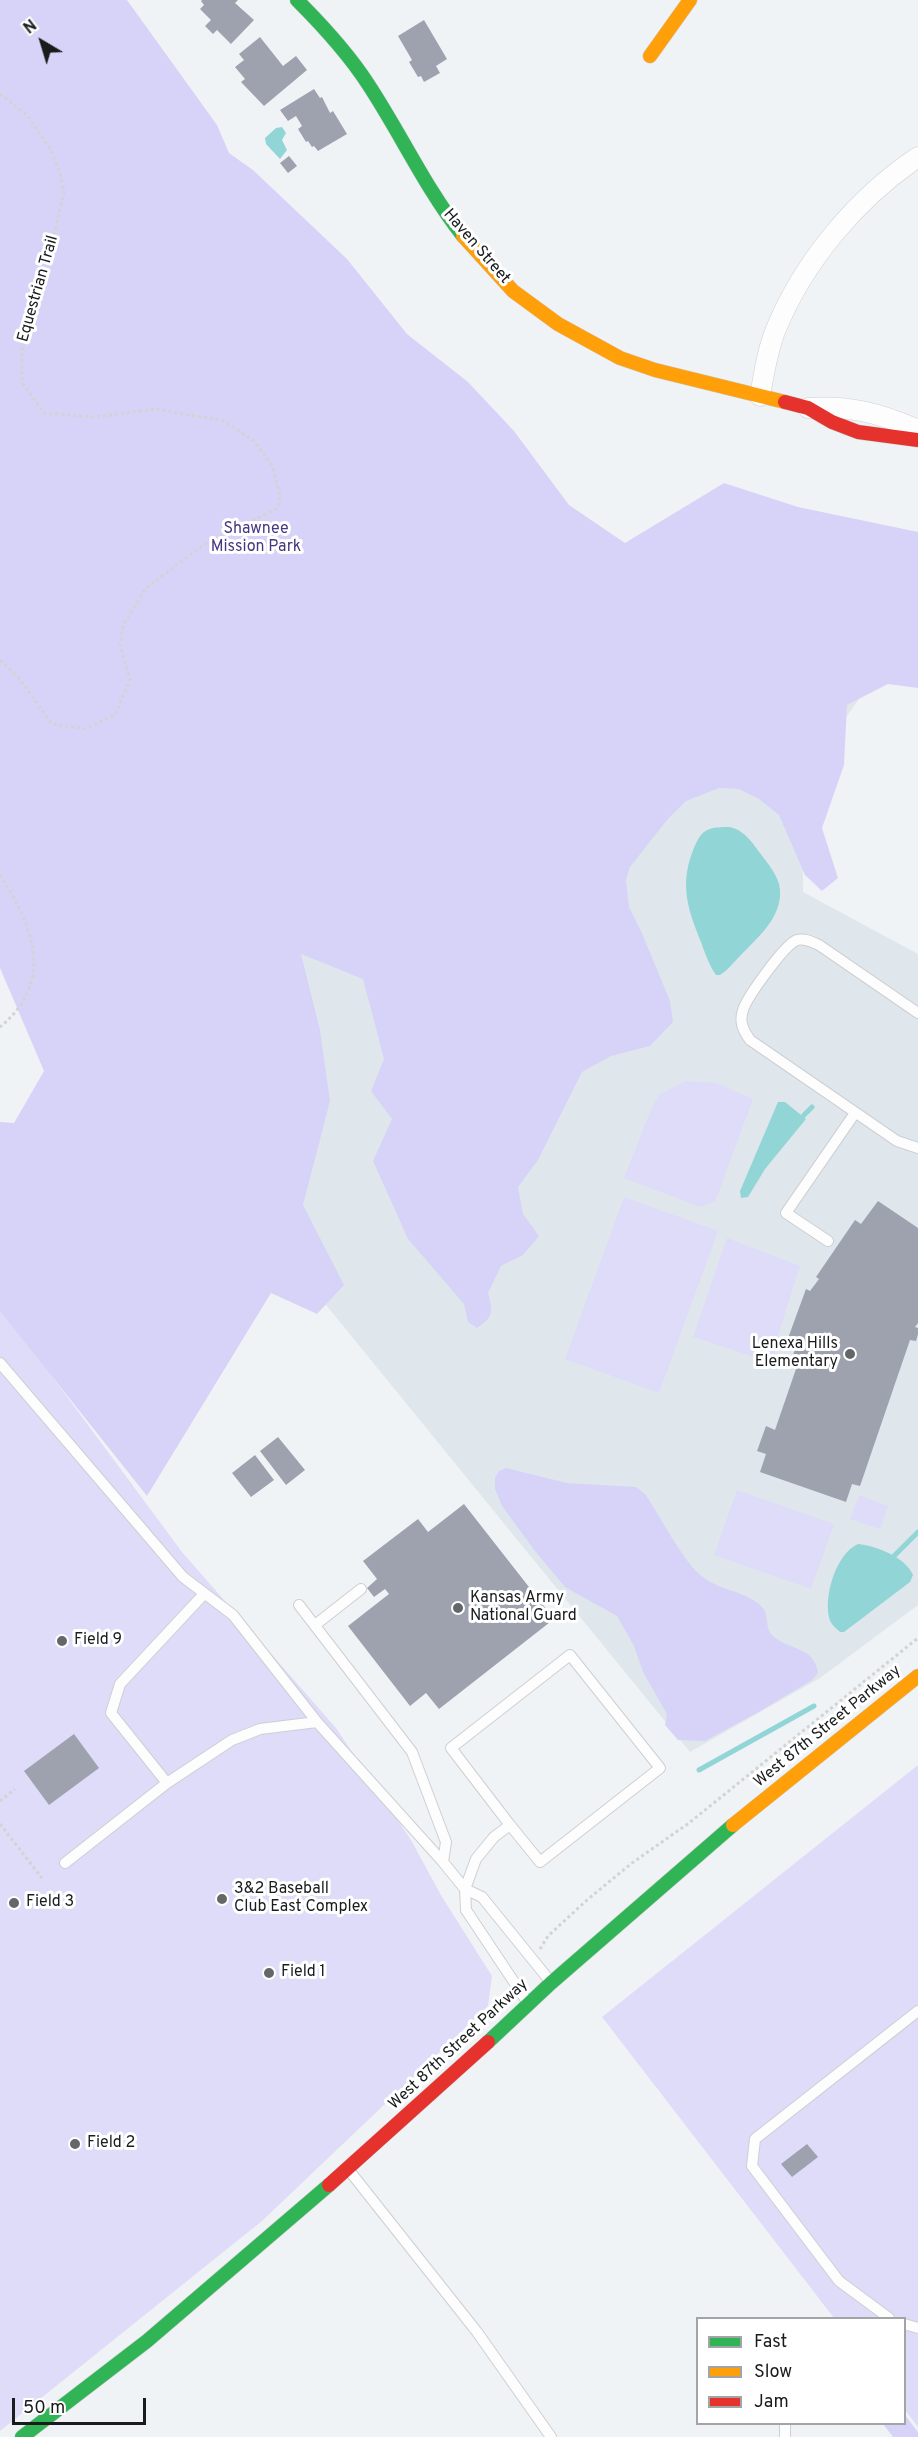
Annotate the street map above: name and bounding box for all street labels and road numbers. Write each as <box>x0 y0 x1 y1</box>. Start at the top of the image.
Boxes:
street label: Haven Street <box>438 206 514 288</box>
street label: Equestrian Trail <box>15 233 63 345</box>
street label: West 87th Street Parkway <box>751 1662 905 1792</box>
street label: West 87th Street Parkway <box>385 1975 533 2115</box>

